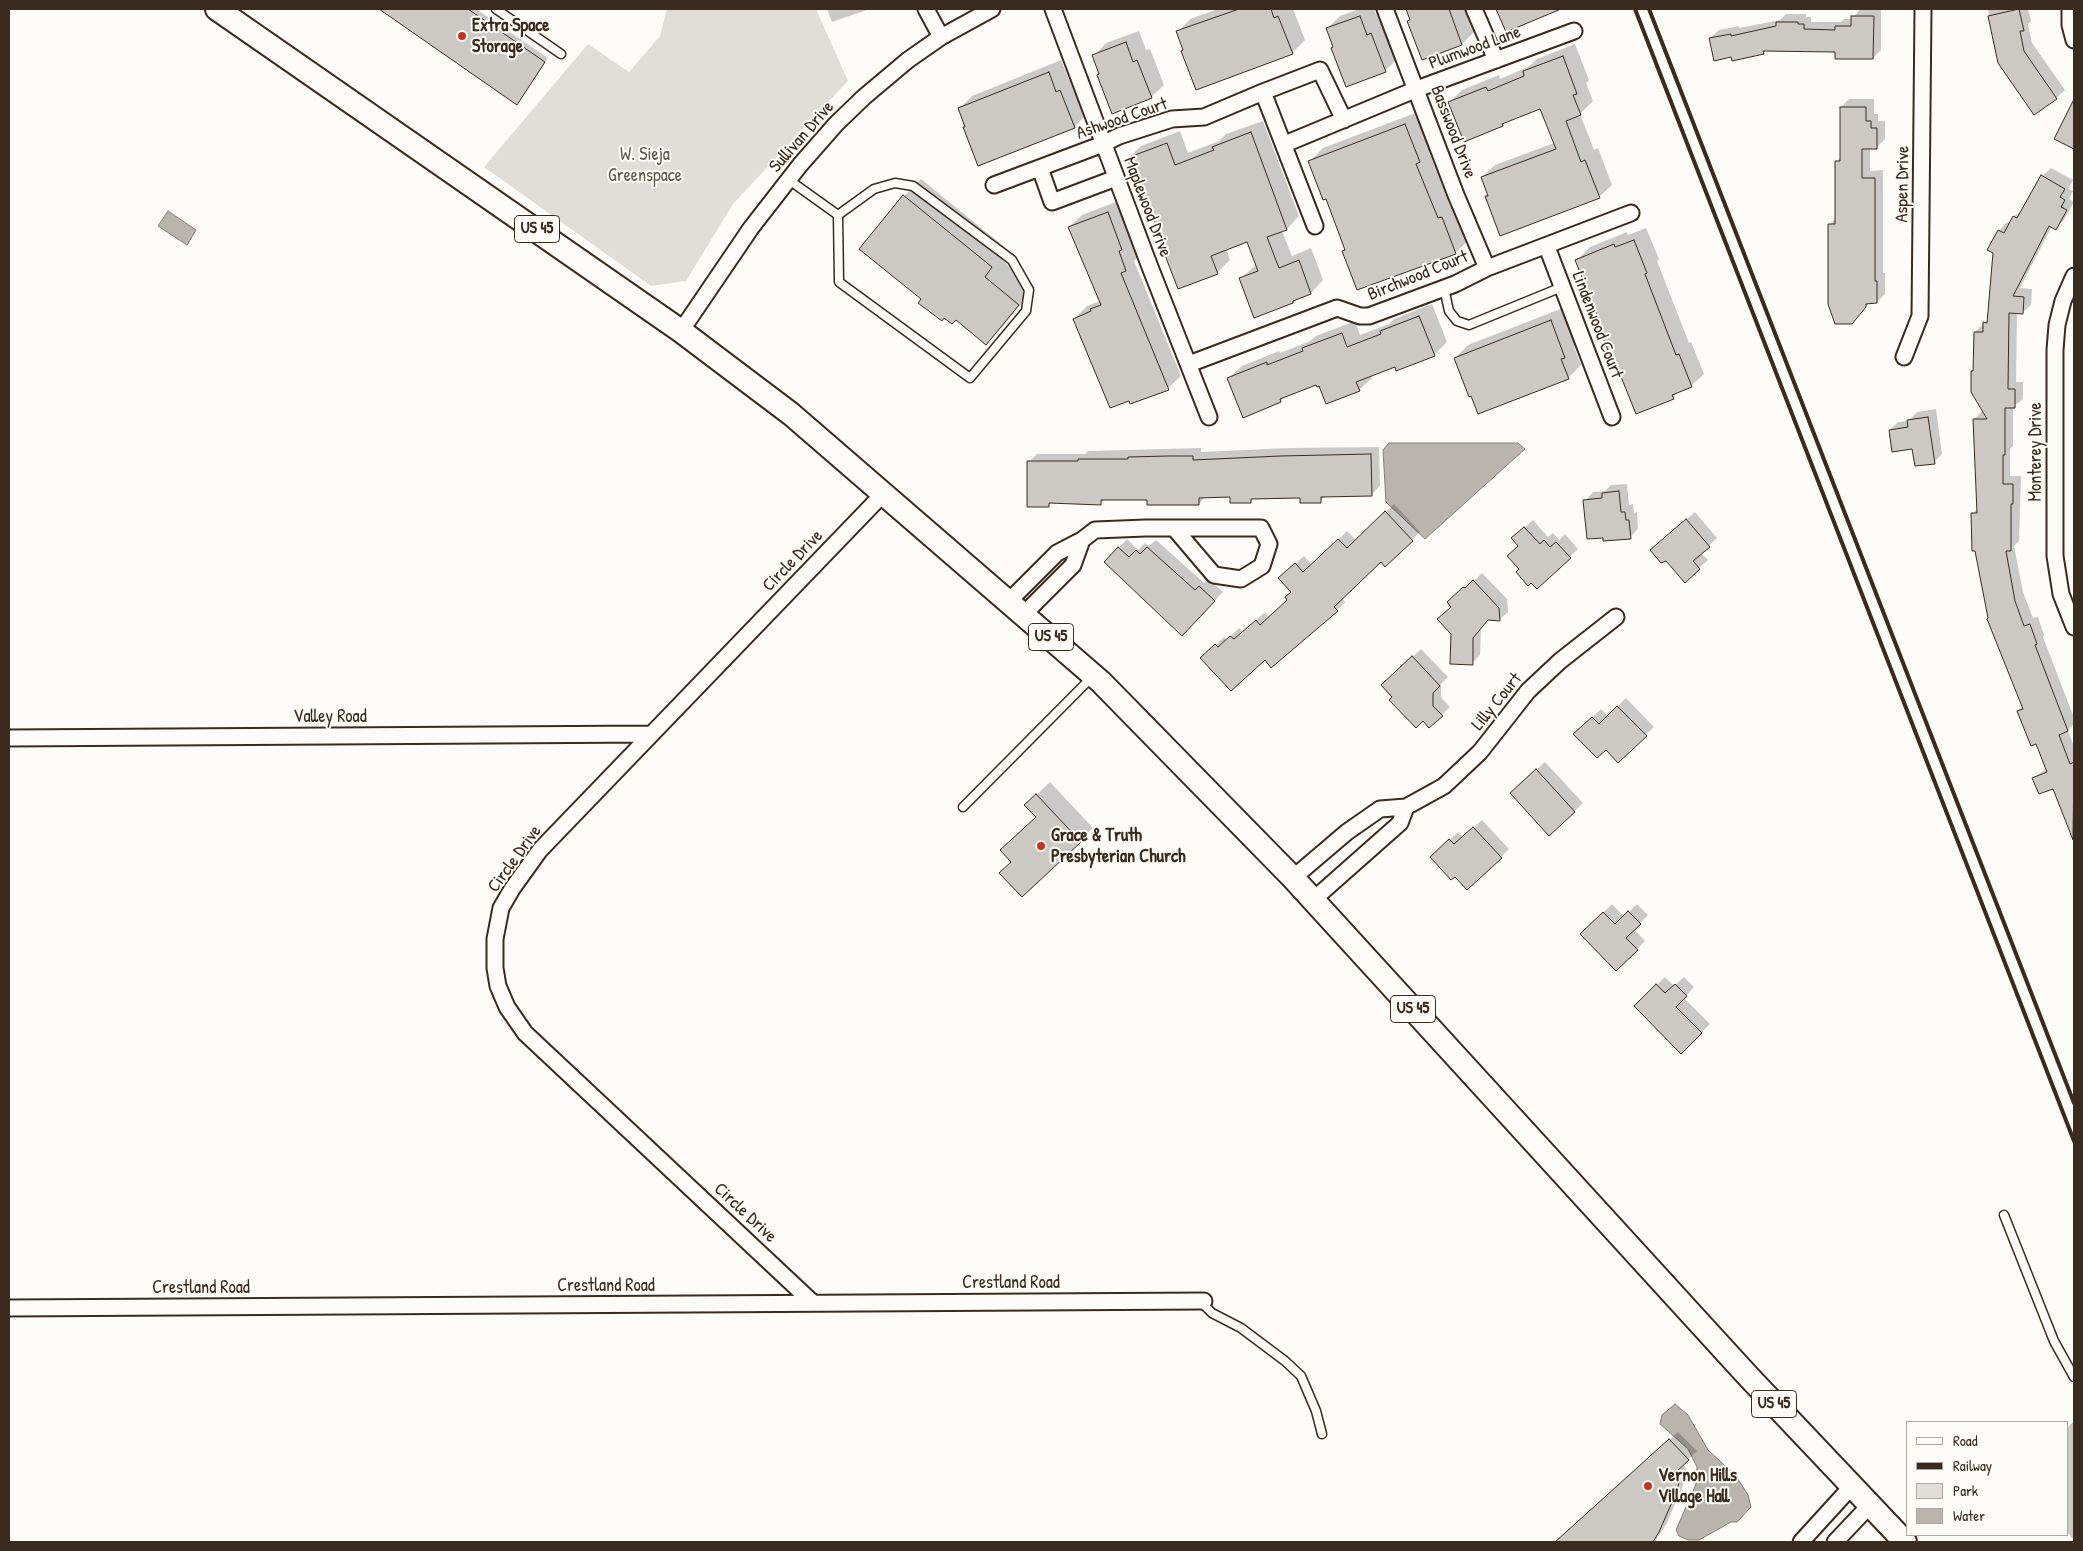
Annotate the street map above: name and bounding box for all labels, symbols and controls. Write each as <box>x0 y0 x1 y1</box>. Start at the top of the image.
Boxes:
place label: Extra Space Storage <box>472 15 550 58</box>
street label: Plumwood Lane <box>1426 21 1524 75</box>
marker: Extra Space Storage <box>456 30 468 42</box>
street label: Basswood Drive <box>1425 82 1481 182</box>
street label: Ashwood Court <box>1074 93 1170 145</box>
street label: Sullivan Drive <box>765 97 839 177</box>
park label: W. Sieja Greenspace <box>608 144 682 186</box>
street label: Aspen Drive <box>1892 145 1914 223</box>
street label: Maplewood Drive <box>1118 154 1176 260</box>
road number: US 45 <box>514 215 560 242</box>
street label: Birchwood Court <box>1365 246 1471 306</box>
street label: Lindenwood Court <box>1567 269 1627 381</box>
street label: Monterey Drive <box>2025 402 2047 502</box>
street label: Circle Drive <box>758 526 828 596</box>
road number: US 45 <box>1028 624 1074 650</box>
street label: Lilly Court <box>1467 669 1527 735</box>
street label: Valley Road <box>293 706 367 728</box>
street label: Circle Drive <box>483 821 547 897</box>
place label: Grace & Truth Presbyterian Church <box>1051 825 1185 868</box>
marker: Grace & Truth Presbyterian Church <box>1035 840 1047 852</box>
road number: US 45 <box>1390 996 1436 1022</box>
street label: Circle Drive <box>709 1179 781 1247</box>
street label: Crestland Road <box>962 1272 1060 1294</box>
street label: Crestland Road <box>557 1275 655 1297</box>
street label: Crestland Road <box>152 1277 250 1299</box>
road number: US 45 <box>1752 1390 1796 1418</box>
legend <box>1906 1421 2068 1536</box>
text: Road <box>1953 1430 1978 1451</box>
text: Railway <box>1953 1455 1992 1476</box>
place label: Vernon Hills Village Hall <box>1658 1465 1737 1508</box>
marker: Vernon Hills Village Hall <box>1642 1480 1654 1492</box>
text: Park <box>1953 1480 1978 1501</box>
text: Water <box>1953 1505 1985 1526</box>

